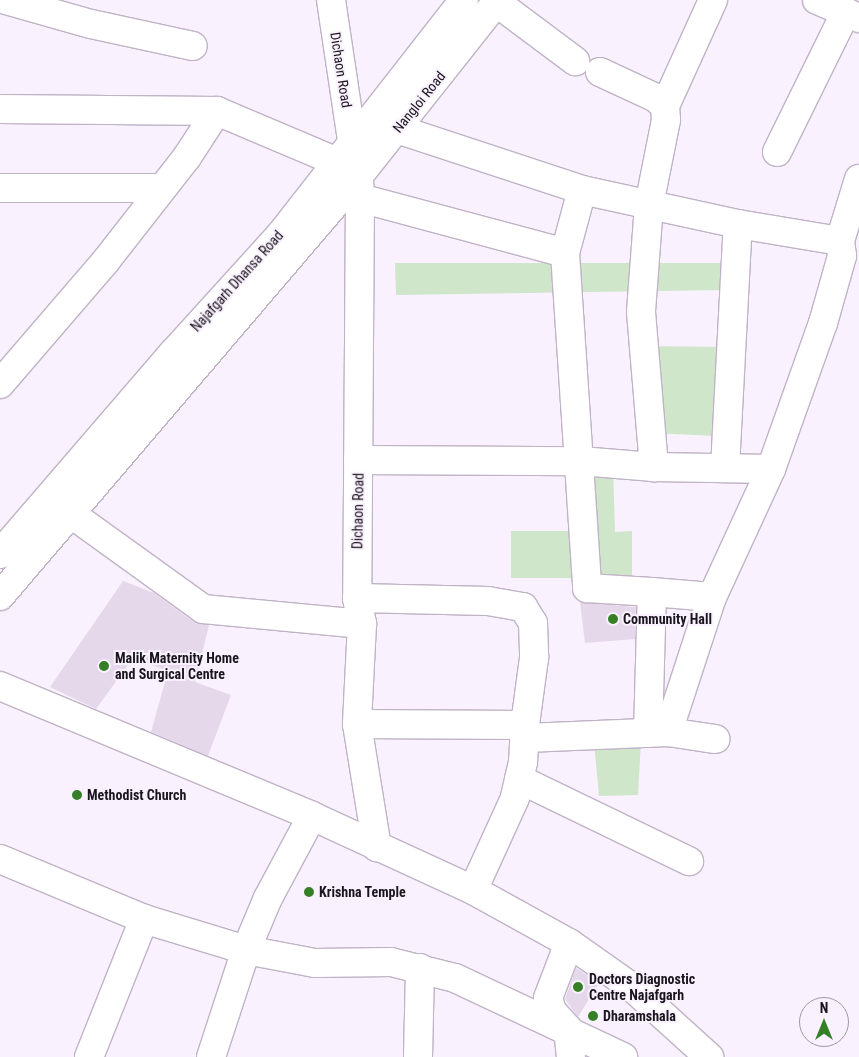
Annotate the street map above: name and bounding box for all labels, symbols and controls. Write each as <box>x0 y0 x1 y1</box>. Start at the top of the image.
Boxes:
street label: Dichaon Road <box>327 31 355 109</box>
street label: Nangloi Road <box>389 68 449 136</box>
street label: Najafgarh Dhansa Road <box>187 227 287 335</box>
street label: Dichaon Road <box>349 473 367 549</box>
place label: Community Hall <box>623 611 712 627</box>
marker: Community Hall <box>607 613 619 625</box>
place label: Malik Maternity Home and Surgical Centre <box>115 650 239 682</box>
marker: Malik Maternity Home and Surgical Centre <box>97 659 111 673</box>
place label: Methodist Church <box>87 787 186 803</box>
marker: Methodist Church <box>71 789 83 801</box>
place label: Krishna Temple <box>319 884 406 900</box>
marker: Krishna Temple <box>303 886 315 898</box>
place label: Doctors Diagnostic Centre Najafgarh <box>589 971 695 1004</box>
marker: Doctors Diagnostic Centre Najafgarh <box>571 980 585 994</box>
north arrow <box>799 997 849 1047</box>
text: N <box>820 1000 828 1016</box>
place label: Dharamshala <box>603 1008 676 1024</box>
marker: Dharamshala <box>587 1010 599 1022</box>

